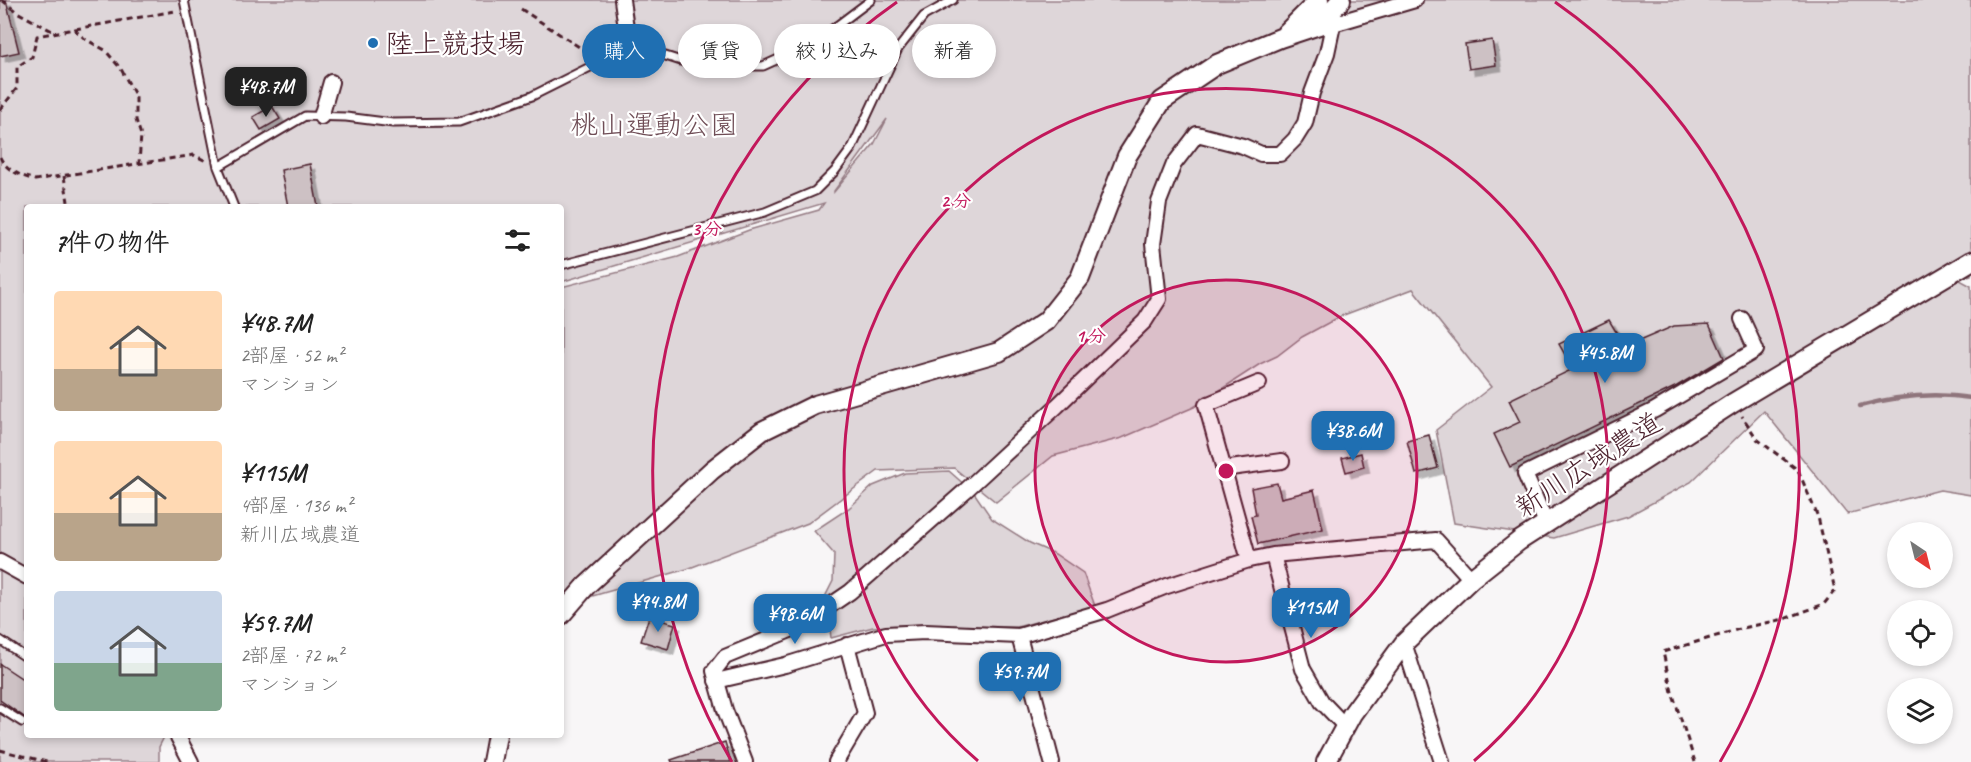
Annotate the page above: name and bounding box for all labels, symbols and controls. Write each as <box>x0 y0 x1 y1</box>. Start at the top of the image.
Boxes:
chip: 購入 <box>582 24 666 78</box>
chip: 賃貸 <box>678 24 762 78</box>
chip: 絞り込み <box>774 24 900 78</box>
chip: 新着 <box>912 24 996 78</box>
place label: 陸上競技場 <box>385 26 525 61</box>
marker: 陸上競技場 <box>366 36 380 50</box>
pin: ¥48.7M <box>217 67 315 118</box>
text: ¥48.7M <box>239 74 293 99</box>
park label: 桃山運動公園 <box>570 107 738 142</box>
text: 2 分 <box>941 190 971 212</box>
text: 3 分 <box>692 218 722 240</box>
icon: filters <box>501 224 534 257</box>
text: 7件の物件 <box>54 226 170 259</box>
text: ¥48.7M <box>240 306 311 339</box>
icon: home <box>102 315 174 387</box>
text: 1 分 <box>1076 325 1106 347</box>
pin: ¥45.8M <box>1556 333 1654 384</box>
text: ¥45.8M <box>1578 340 1632 365</box>
text: 2部屋 · 52 m² <box>240 343 343 368</box>
text: マンション <box>240 372 339 397</box>
street label: 新川広域農道 <box>1508 404 1668 525</box>
pin: ¥38.6M <box>1304 411 1402 462</box>
text: ¥38.6M <box>1326 418 1380 443</box>
text: ¥115M <box>240 456 305 489</box>
centre of rings <box>1216 461 1236 481</box>
icon: home <box>102 465 174 537</box>
text: 4部屋 · 136 m² <box>240 493 352 518</box>
text: 新川広域農道 <box>240 522 360 547</box>
north arrow <box>1887 522 1953 588</box>
map controls <box>1887 522 1953 744</box>
pin: ¥94.8M <box>609 582 707 633</box>
pin: ¥115M <box>1269 588 1353 639</box>
text: ¥94.8M <box>631 589 685 614</box>
pin: ¥98.6M <box>746 594 844 645</box>
text: ¥115M <box>1286 595 1336 620</box>
button: locate <box>1887 600 1953 666</box>
text: ¥98.6M <box>768 601 822 626</box>
text: ¥59.7M <box>240 606 310 639</box>
icon: home <box>102 615 174 687</box>
text: 2部屋 · 72 m² <box>240 643 343 668</box>
pin: ¥59.7M <box>971 652 1069 703</box>
text: ¥59.7M <box>993 659 1047 684</box>
text: マンション <box>240 672 339 697</box>
button: layers <box>1887 678 1953 744</box>

